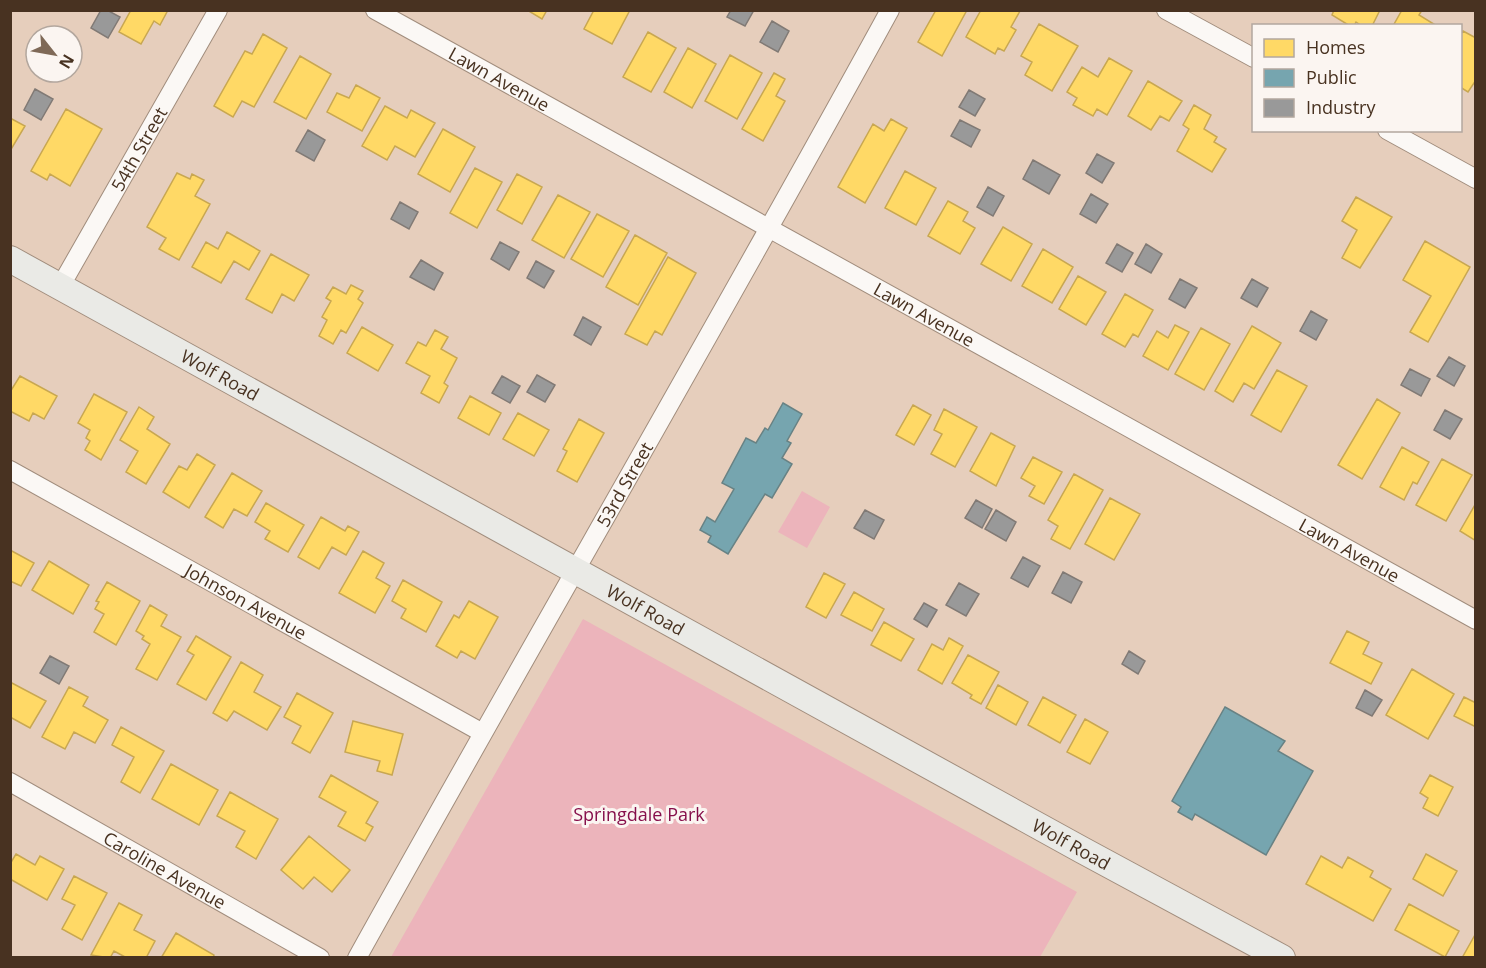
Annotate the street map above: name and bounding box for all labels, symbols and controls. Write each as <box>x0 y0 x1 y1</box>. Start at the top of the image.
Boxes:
north arrow <box>24 24 84 84</box>
legend <box>1252 24 1462 132</box>
text: Homes <box>1306 35 1365 59</box>
street label: Lawn Avenue <box>444 41 554 116</box>
text: N <box>54 50 80 73</box>
text: Public <box>1306 65 1357 89</box>
text: Industry <box>1306 95 1376 119</box>
street label: 54th Street <box>105 103 172 195</box>
street label: Lawn Avenue <box>870 277 979 352</box>
street label: Wolf Road <box>177 344 264 406</box>
street label: 53rd Street <box>591 437 658 531</box>
street label: Lawn Avenue <box>1295 512 1404 587</box>
street label: Johnson Avenue <box>179 557 311 645</box>
street label: Wolf Road <box>602 578 689 641</box>
park label: Springdale Park <box>573 802 705 826</box>
street label: Wolf Road <box>1028 813 1115 875</box>
street label: Caroline Avenue <box>99 826 230 914</box>

